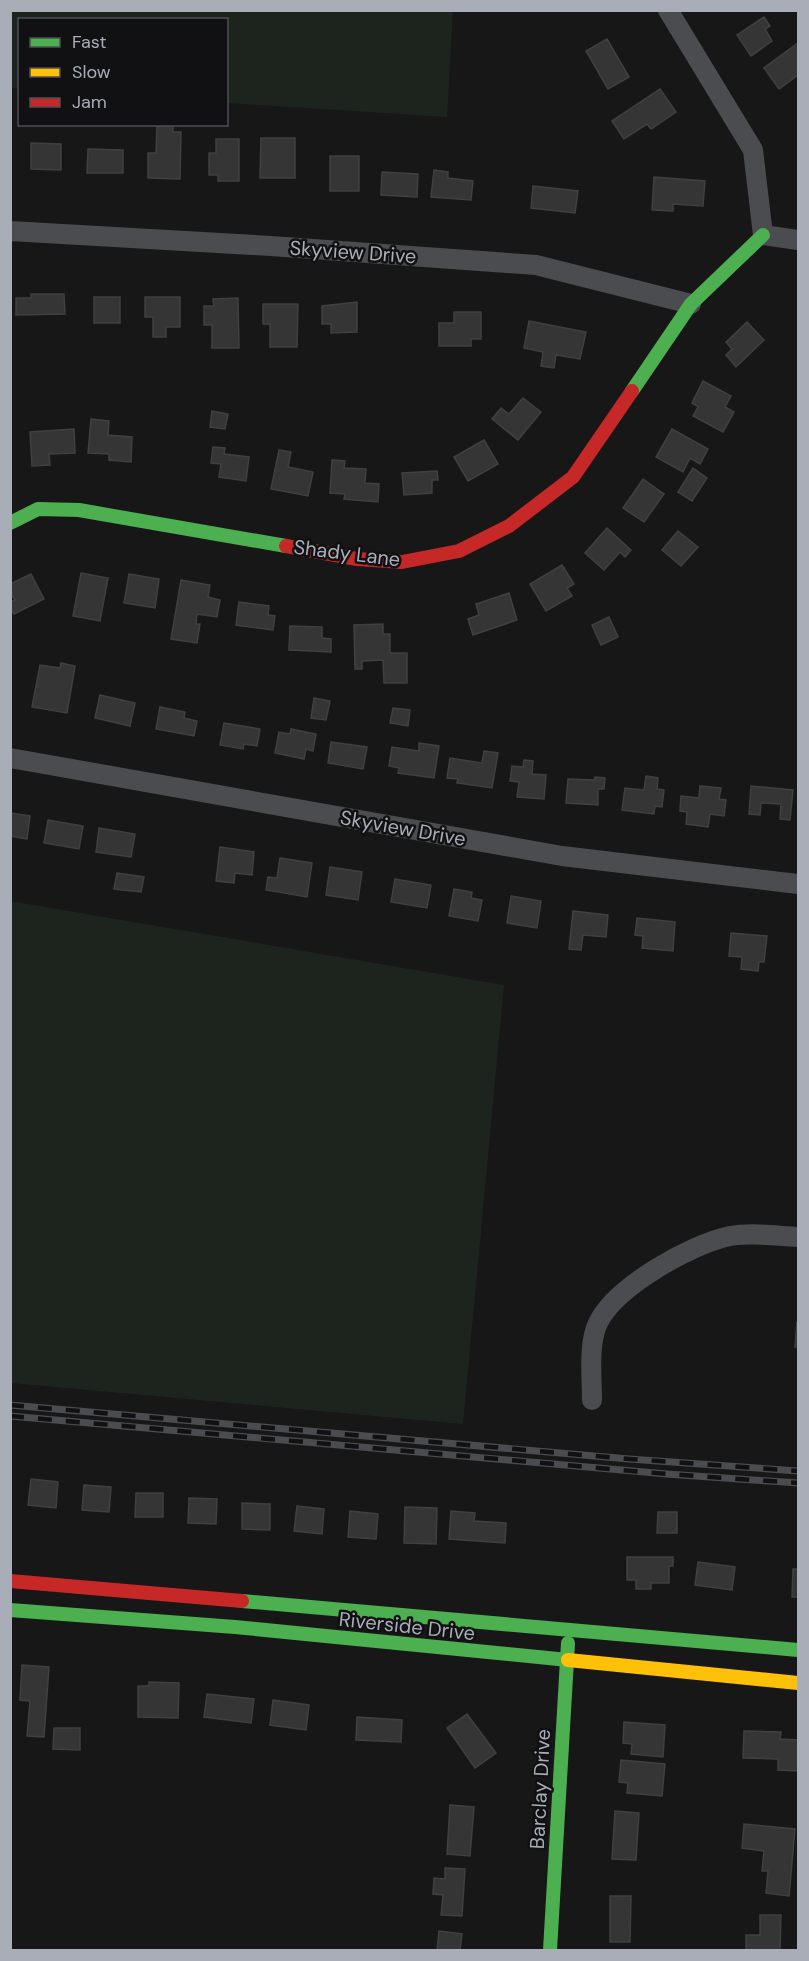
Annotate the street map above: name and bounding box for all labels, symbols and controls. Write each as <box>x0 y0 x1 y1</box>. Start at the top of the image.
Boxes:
legend <box>18 18 228 126</box>
text: Fast <box>72 30 107 54</box>
text: Slow <box>72 60 111 84</box>
text: Jam <box>72 90 107 114</box>
street label: Skyview Drive <box>289 235 417 269</box>
street label: Shady Lane <box>292 534 402 572</box>
street label: Skyview Drive <box>338 804 468 852</box>
street label: Riverside Drive <box>338 1606 476 1646</box>
street label: Barclay Drive <box>524 1728 556 1850</box>

